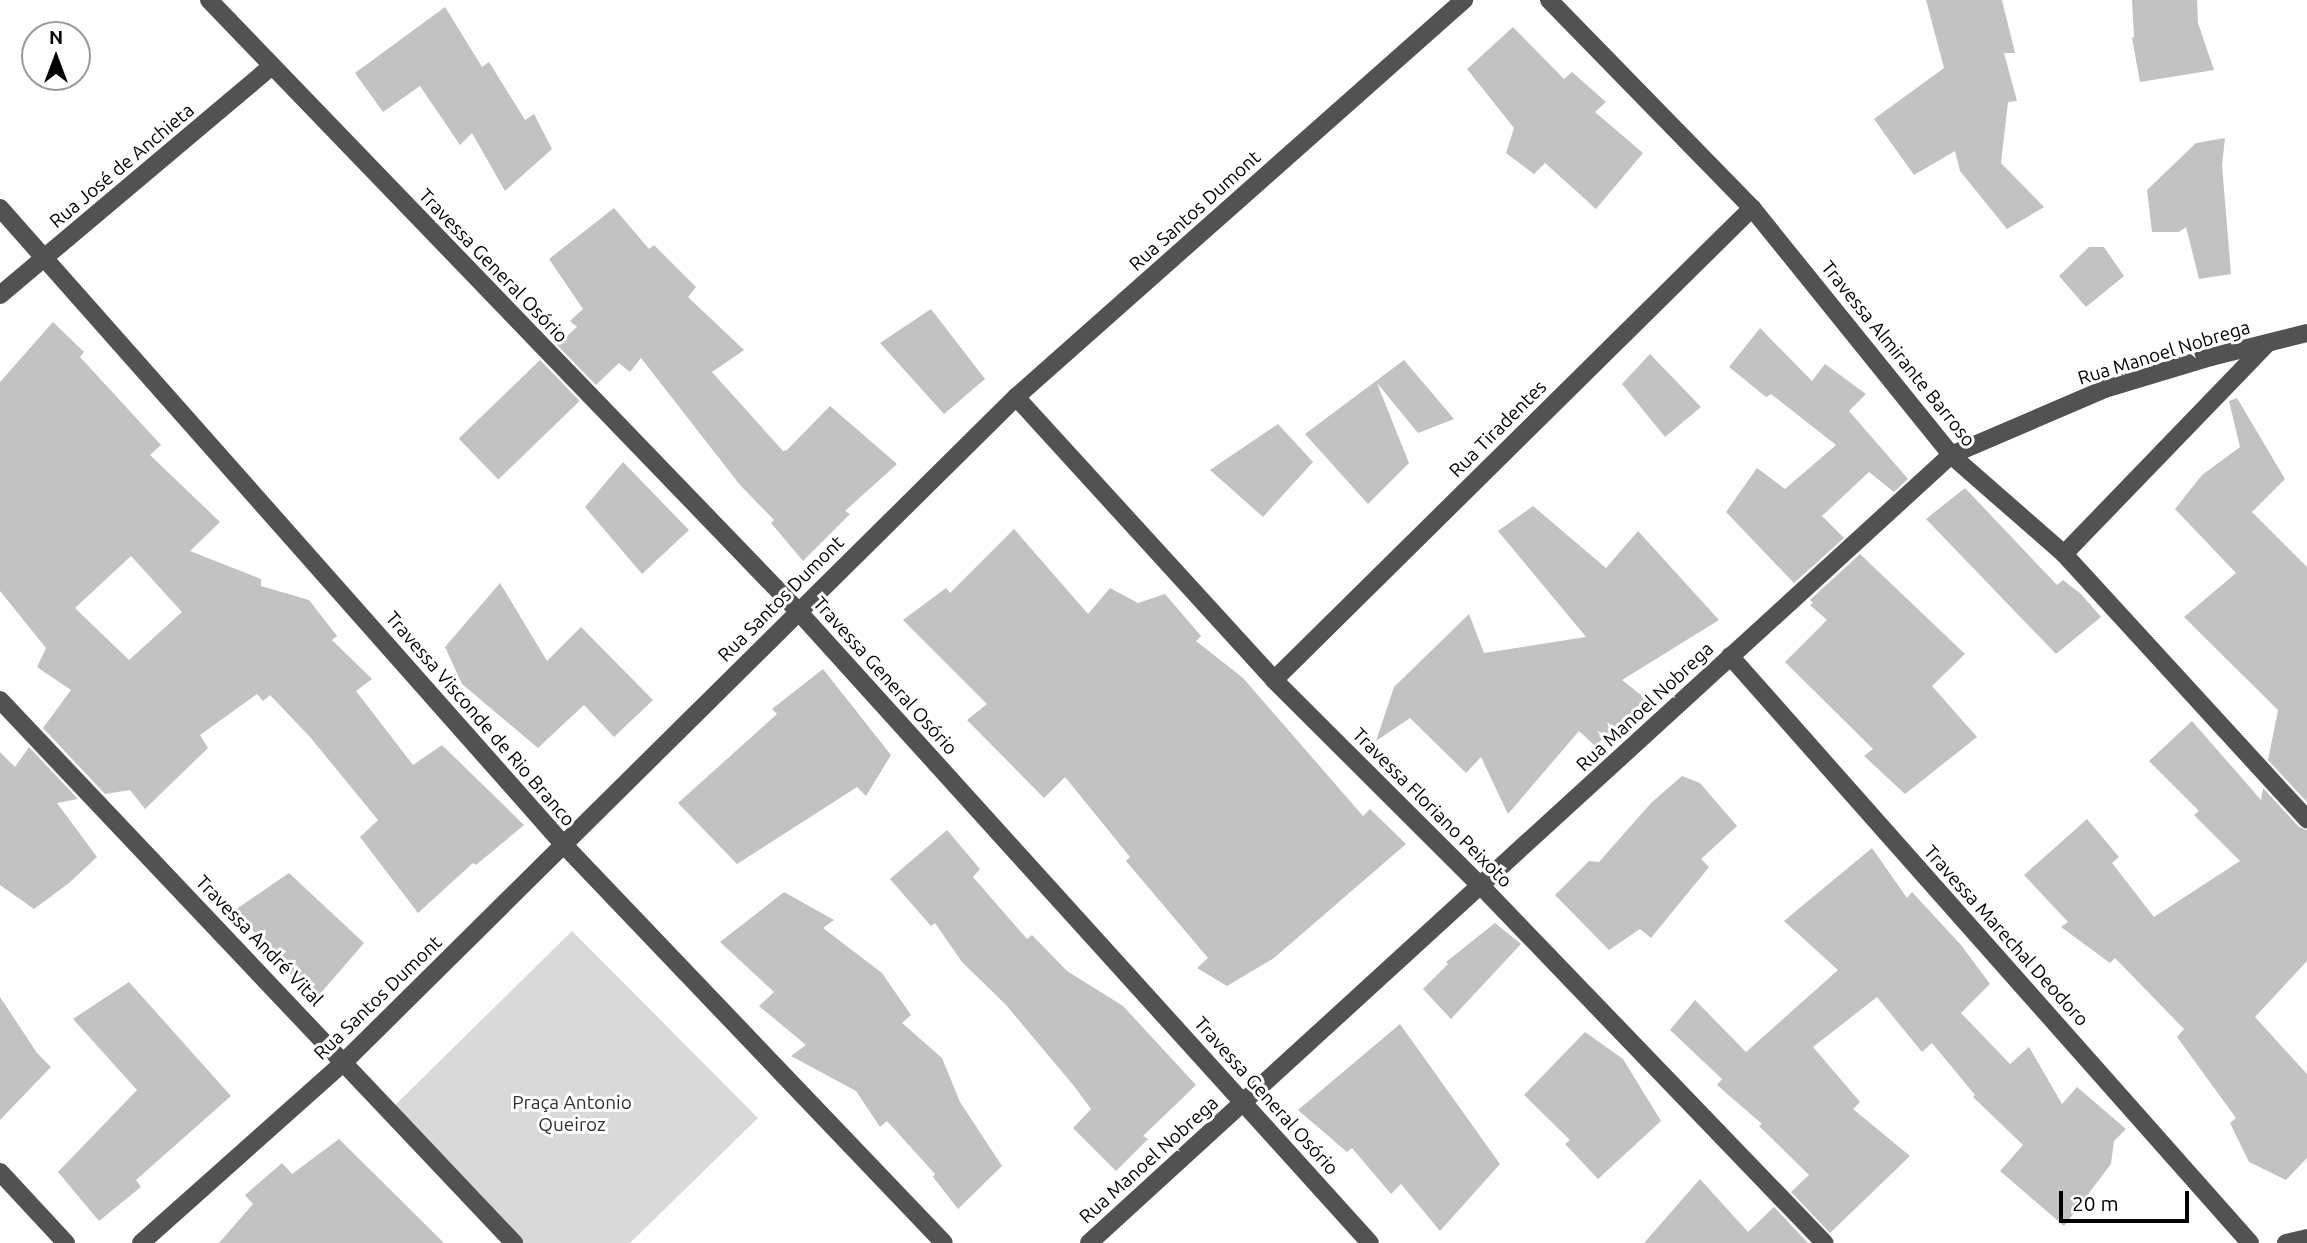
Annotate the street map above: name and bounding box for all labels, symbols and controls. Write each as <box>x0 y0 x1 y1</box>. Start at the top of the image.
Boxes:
north arrow <box>21 21 91 91</box>
text: N <box>49 26 63 48</box>
street label: Rua José de Anchieta <box>45 99 199 233</box>
street label: Rua Santos Dumont <box>1125 146 1265 276</box>
street label: Travessa General Osório <box>414 184 572 348</box>
street label: Travessa Almirante Barroso <box>1816 257 1980 451</box>
street label: Rua Manoel Nobrega <box>2075 316 2253 390</box>
street label: Rua Tiradentes <box>1445 376 1551 482</box>
street label: Rua Santos Dumont <box>713 531 849 667</box>
street label: Travessa General Osório <box>808 592 962 760</box>
street label: Travessa Visconde de Rio Branco <box>381 607 579 831</box>
street label: Rua Manoel Nobrega <box>1572 638 1718 776</box>
street label: Travessa Floriano Peixoto <box>1347 723 1517 893</box>
street label: Travessa Marechal Deodoro <box>1919 841 2093 1031</box>
street label: Travessa André Vital <box>191 871 327 1011</box>
street label: Rua Santos Dumont <box>309 931 447 1065</box>
street label: Travessa General Osório <box>1189 1012 1343 1180</box>
park label: Praça Antonio Queiroz <box>512 1092 632 1136</box>
street label: Rua Manoel Nobrega <box>1075 1092 1223 1228</box>
scale bar <box>2062 1176 2192 1220</box>
text: 20 m <box>2072 1191 2119 1215</box>

